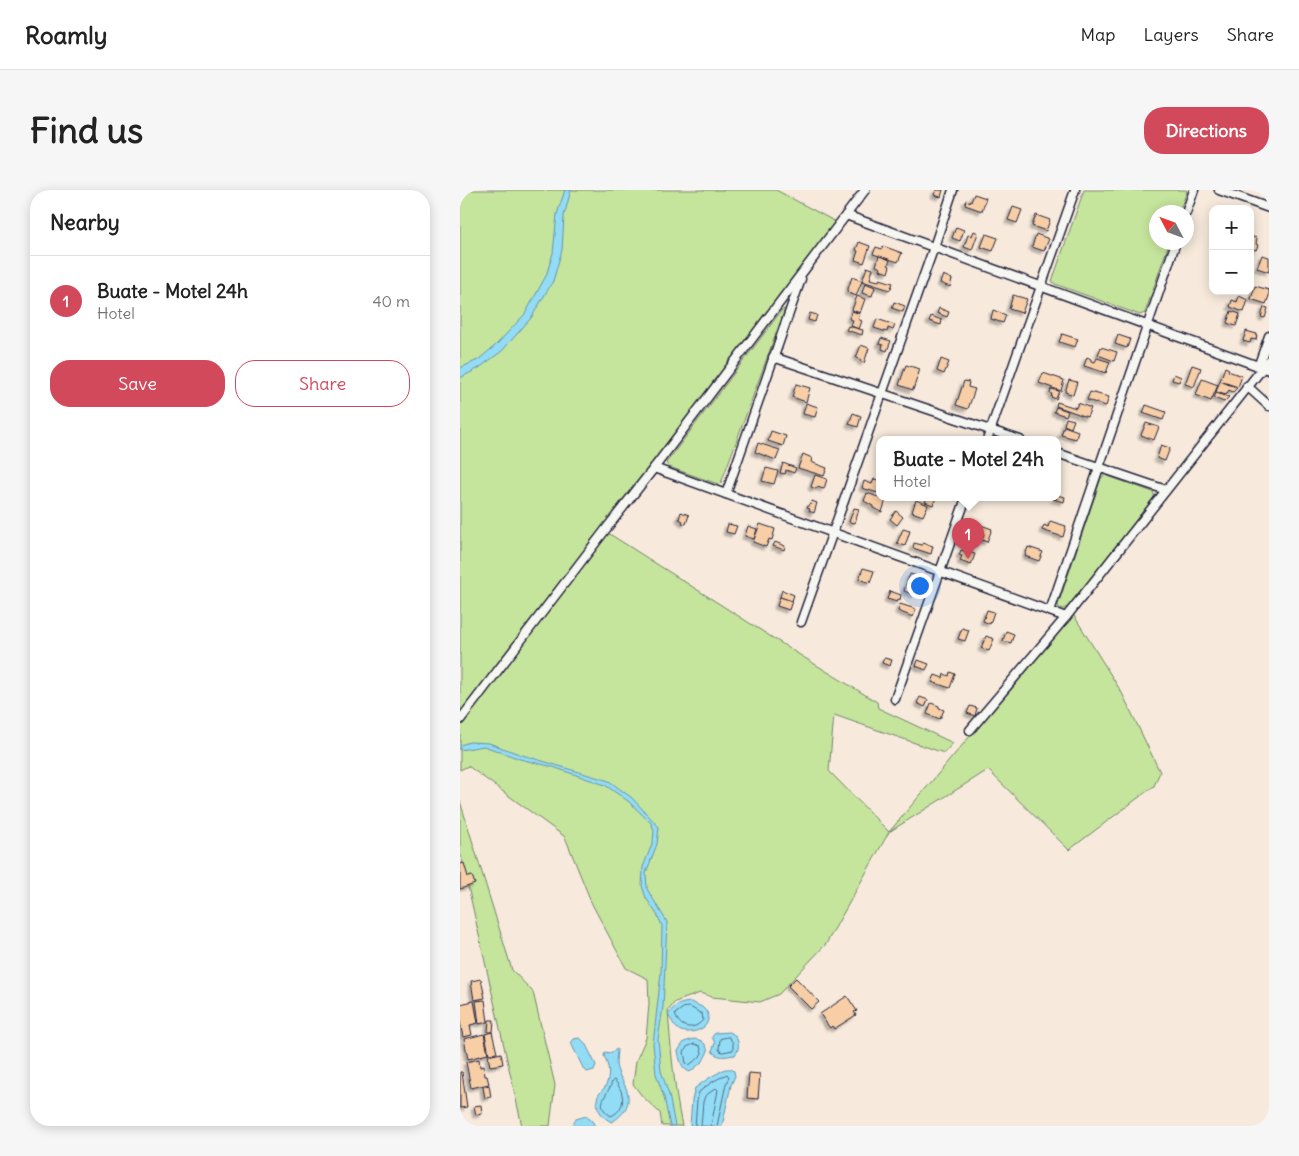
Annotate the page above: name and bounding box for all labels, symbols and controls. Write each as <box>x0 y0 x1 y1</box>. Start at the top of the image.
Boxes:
text: Roamly <box>25 20 107 50</box>
text: Map <box>1080 23 1115 46</box>
text: Layers <box>1143 23 1199 46</box>
text: Share <box>1227 23 1274 46</box>
button: Directions <box>1144 107 1269 154</box>
text: Find us <box>30 108 143 152</box>
north arrow <box>1149 205 1194 250</box>
map controls <box>1209 205 1254 295</box>
button: + <box>1209 205 1254 250</box>
text: Nearby <box>50 209 120 236</box>
button: − <box>1209 250 1254 295</box>
text: Buate - Motel 24h <box>97 279 248 303</box>
text: 1 <box>63 291 69 311</box>
text: 40 m <box>372 291 410 311</box>
text: Hotel <box>97 303 135 323</box>
button: Save <box>50 360 225 407</box>
button: Share <box>235 360 410 407</box>
popup <box>876 436 1061 501</box>
text: Buate - Motel 24h <box>893 447 1044 471</box>
text: Hotel <box>893 471 931 491</box>
pin: 1 <box>952 518 984 559</box>
your location <box>907 573 933 599</box>

